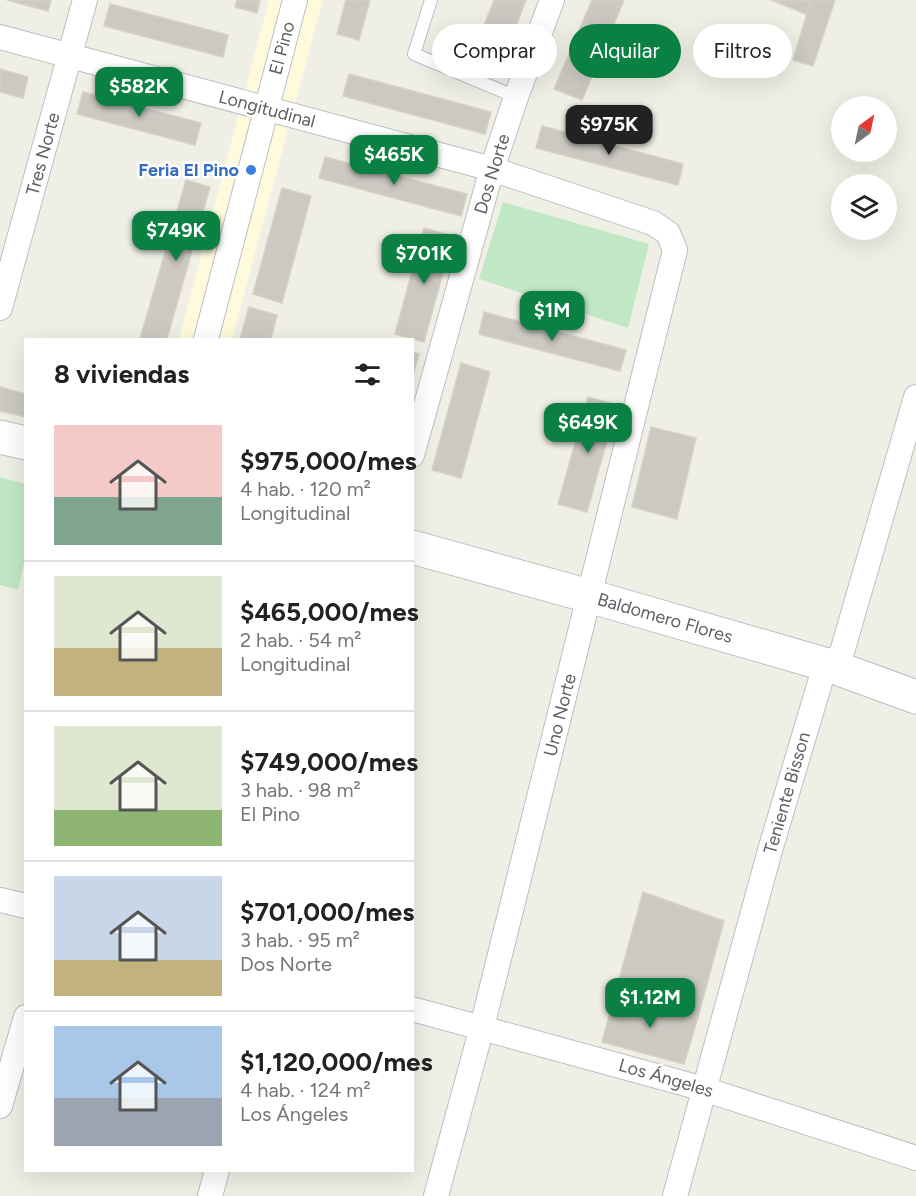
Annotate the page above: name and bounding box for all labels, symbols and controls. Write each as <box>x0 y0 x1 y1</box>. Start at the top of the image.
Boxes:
street label: El Pino <box>264 19 300 77</box>
chip: Comprar <box>432 24 557 78</box>
chip: Alquilar <box>569 24 681 78</box>
chip: Filtros <box>693 24 792 78</box>
pin: $582K <box>97 67 181 118</box>
text: $582K <box>109 74 169 98</box>
street label: Longitudinal <box>216 86 318 132</box>
north arrow <box>831 96 897 162</box>
map controls <box>831 96 897 240</box>
pin: $975K <box>567 105 651 156</box>
street label: Tres Norte <box>21 110 65 198</box>
text: $975K <box>580 112 638 136</box>
street label: Dos Norte <box>469 131 515 217</box>
pin: $465K <box>352 135 436 186</box>
text: $465K <box>364 142 424 166</box>
place label: Feria El Pino <box>138 159 239 181</box>
marker: Feria El Pino <box>244 163 258 177</box>
button: layers <box>831 174 897 240</box>
pin: $749K <box>134 211 218 262</box>
text: $749K <box>146 218 206 242</box>
pin: $701K <box>382 234 466 285</box>
text: $701K <box>396 241 452 265</box>
pin: $1M <box>523 291 581 342</box>
text: $1M <box>534 298 570 322</box>
text: 8 viviendas <box>54 358 189 390</box>
icon: filters <box>351 358 384 391</box>
pin: $649K <box>546 403 630 454</box>
text: $649K <box>558 410 618 434</box>
text: $975,000/mes <box>240 445 417 477</box>
icon: home <box>102 449 174 521</box>
text: 4 hab. · 120 m² <box>240 477 371 501</box>
text: Longitudinal <box>240 501 350 525</box>
street label: Baldomero Flores <box>595 588 735 648</box>
text: $465,000/mes <box>240 596 419 628</box>
icon: home <box>102 600 174 672</box>
text: 2 hab. · 54 m² <box>240 628 361 652</box>
text: Longitudinal <box>240 652 350 676</box>
street label: Uno Norte <box>539 671 581 759</box>
street label: Teniente Bisson <box>759 729 815 857</box>
text: $749,000/mes <box>240 746 418 778</box>
icon: home <box>102 750 174 822</box>
text: 3 hab. · 98 m² <box>240 778 361 802</box>
text: El Pino <box>240 802 300 826</box>
text: $701,000/mes <box>240 896 414 928</box>
icon: home <box>102 900 174 972</box>
text: 3 hab. · 95 m² <box>240 928 360 952</box>
text: Dos Norte <box>240 952 332 976</box>
pin: $1.12M <box>601 978 699 1029</box>
text: $1.12M <box>619 985 681 1009</box>
text: $1,120,000/mes <box>240 1046 433 1078</box>
icon: home <box>102 1050 174 1122</box>
street label: Los Ángeles <box>616 1054 716 1102</box>
text: 4 hab. · 124 m² <box>240 1078 371 1102</box>
text: Los Ángeles <box>240 1102 348 1126</box>

